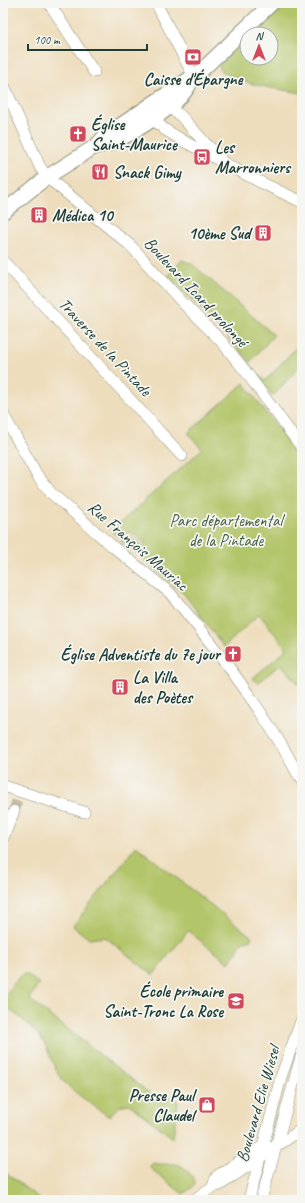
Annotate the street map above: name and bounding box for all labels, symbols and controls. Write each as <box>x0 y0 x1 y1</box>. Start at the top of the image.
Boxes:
scale bar <box>28 26 147 52</box>
north arrow <box>239 26 279 66</box>
text: N <box>256 29 265 43</box>
text: 100 m <box>34 32 61 48</box>
bank icon: Caisse d'Épargne <box>183 47 203 67</box>
place label: Caisse d'Épargne <box>144 69 244 90</box>
place label: Église Saint-Maurice <box>91 114 179 155</box>
church icon: Église Saint-Maurice <box>68 124 88 144</box>
place label: Les Marronniers <box>215 137 292 178</box>
bus stop icon: Les Marronniers <box>192 147 212 167</box>
restaurant icon: Snack Gimy <box>90 162 110 182</box>
place label: Snack Gimy <box>113 162 182 183</box>
building icon: Médica 10 <box>29 205 49 225</box>
place label: Médica 10 <box>52 205 115 226</box>
place label: 10ème Sud <box>188 223 253 244</box>
building icon: 10ème Sud <box>253 223 273 243</box>
street label: Boulevard Icard prolongé <box>140 233 254 353</box>
street label: Traverse de la Pintade <box>54 294 157 402</box>
street label: Rue François Mauriac <box>83 497 193 596</box>
park label: Parc départemental de la Pintade <box>170 510 286 551</box>
place label: Église Adventiste du 7e jour <box>61 644 222 665</box>
church icon: Église Adventiste du 7e jour <box>223 644 243 664</box>
place label: La Villa des Poètes <box>133 667 194 708</box>
building icon: La Villa des Poètes <box>110 677 130 697</box>
place label: École primaire Saint-Tronc La Rose <box>103 981 225 1022</box>
school or university icon: École primaire Saint-Tronc La Rose <box>226 991 246 1011</box>
street label: Boulevard Elie Wiesel <box>231 1041 285 1164</box>
place label: Presse Paul Claudel <box>129 1085 198 1126</box>
shop icon: Presse Paul Claudel <box>197 1095 217 1115</box>

